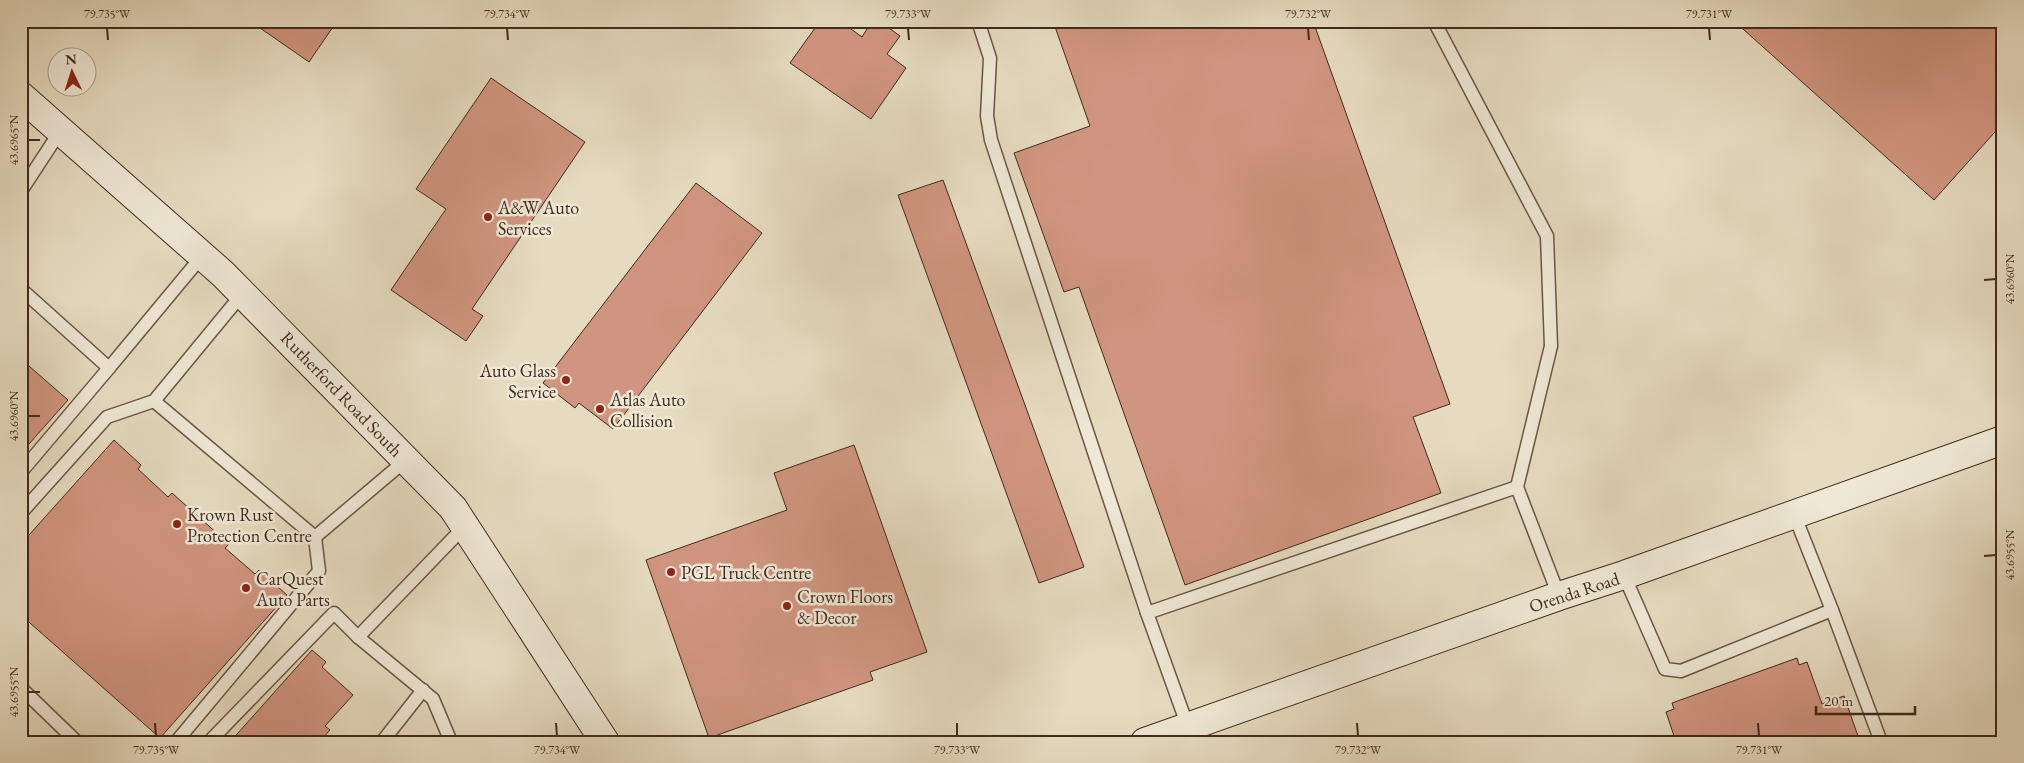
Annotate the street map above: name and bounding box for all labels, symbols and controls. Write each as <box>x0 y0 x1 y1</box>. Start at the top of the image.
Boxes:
text: 79.735°W <box>84 6 131 22</box>
text: 79.734°W <box>484 6 531 22</box>
text: 79.733°W <box>885 6 932 22</box>
text: 79.732°W <box>1285 6 1332 22</box>
text: 79.731°W <box>1686 6 1733 22</box>
north arrow <box>48 48 98 98</box>
text: N <box>65 50 78 68</box>
text: 43.6965°N <box>6 114 22 165</box>
place label: A&W Auto Services <box>497 196 579 240</box>
marker: A&W Auto Services <box>482 211 494 223</box>
text: 43.6960°N <box>2002 253 2018 304</box>
street label: Rutherford Road South <box>276 326 408 462</box>
place label: Auto Glass Service <box>479 359 556 403</box>
marker: Auto Glass Service <box>560 374 572 386</box>
place label: Atlas Auto Collision <box>609 388 686 432</box>
text: 43.6960°N <box>6 390 22 441</box>
marker: Atlas Auto Collision <box>594 403 606 415</box>
place label: Krown Rust Protection Centre <box>187 503 312 547</box>
marker: Krown Rust Protection Centre <box>171 518 183 530</box>
text: 43.6955°N <box>2002 529 2018 580</box>
place label: PGL Truck Centre <box>681 561 811 584</box>
marker: PGL Truck Centre <box>665 566 677 578</box>
street label: Orenda Road <box>1526 566 1623 617</box>
place label: CarQuest Auto Parts <box>255 567 330 611</box>
marker: CarQuest Auto Parts <box>240 582 252 594</box>
place label: Crown Floors & Decor <box>797 585 893 629</box>
marker: Crown Floors & Decor <box>781 600 793 612</box>
text: 43.6955°N <box>6 666 22 717</box>
scale bar <box>1816 683 1915 715</box>
text: 20 m <box>1824 691 1853 710</box>
text: 79.735°W <box>133 742 180 758</box>
text: 79.734°W <box>534 742 581 758</box>
text: 79.733°W <box>934 742 981 758</box>
text: 79.732°W <box>1335 742 1382 758</box>
text: 79.731°W <box>1736 742 1783 758</box>

